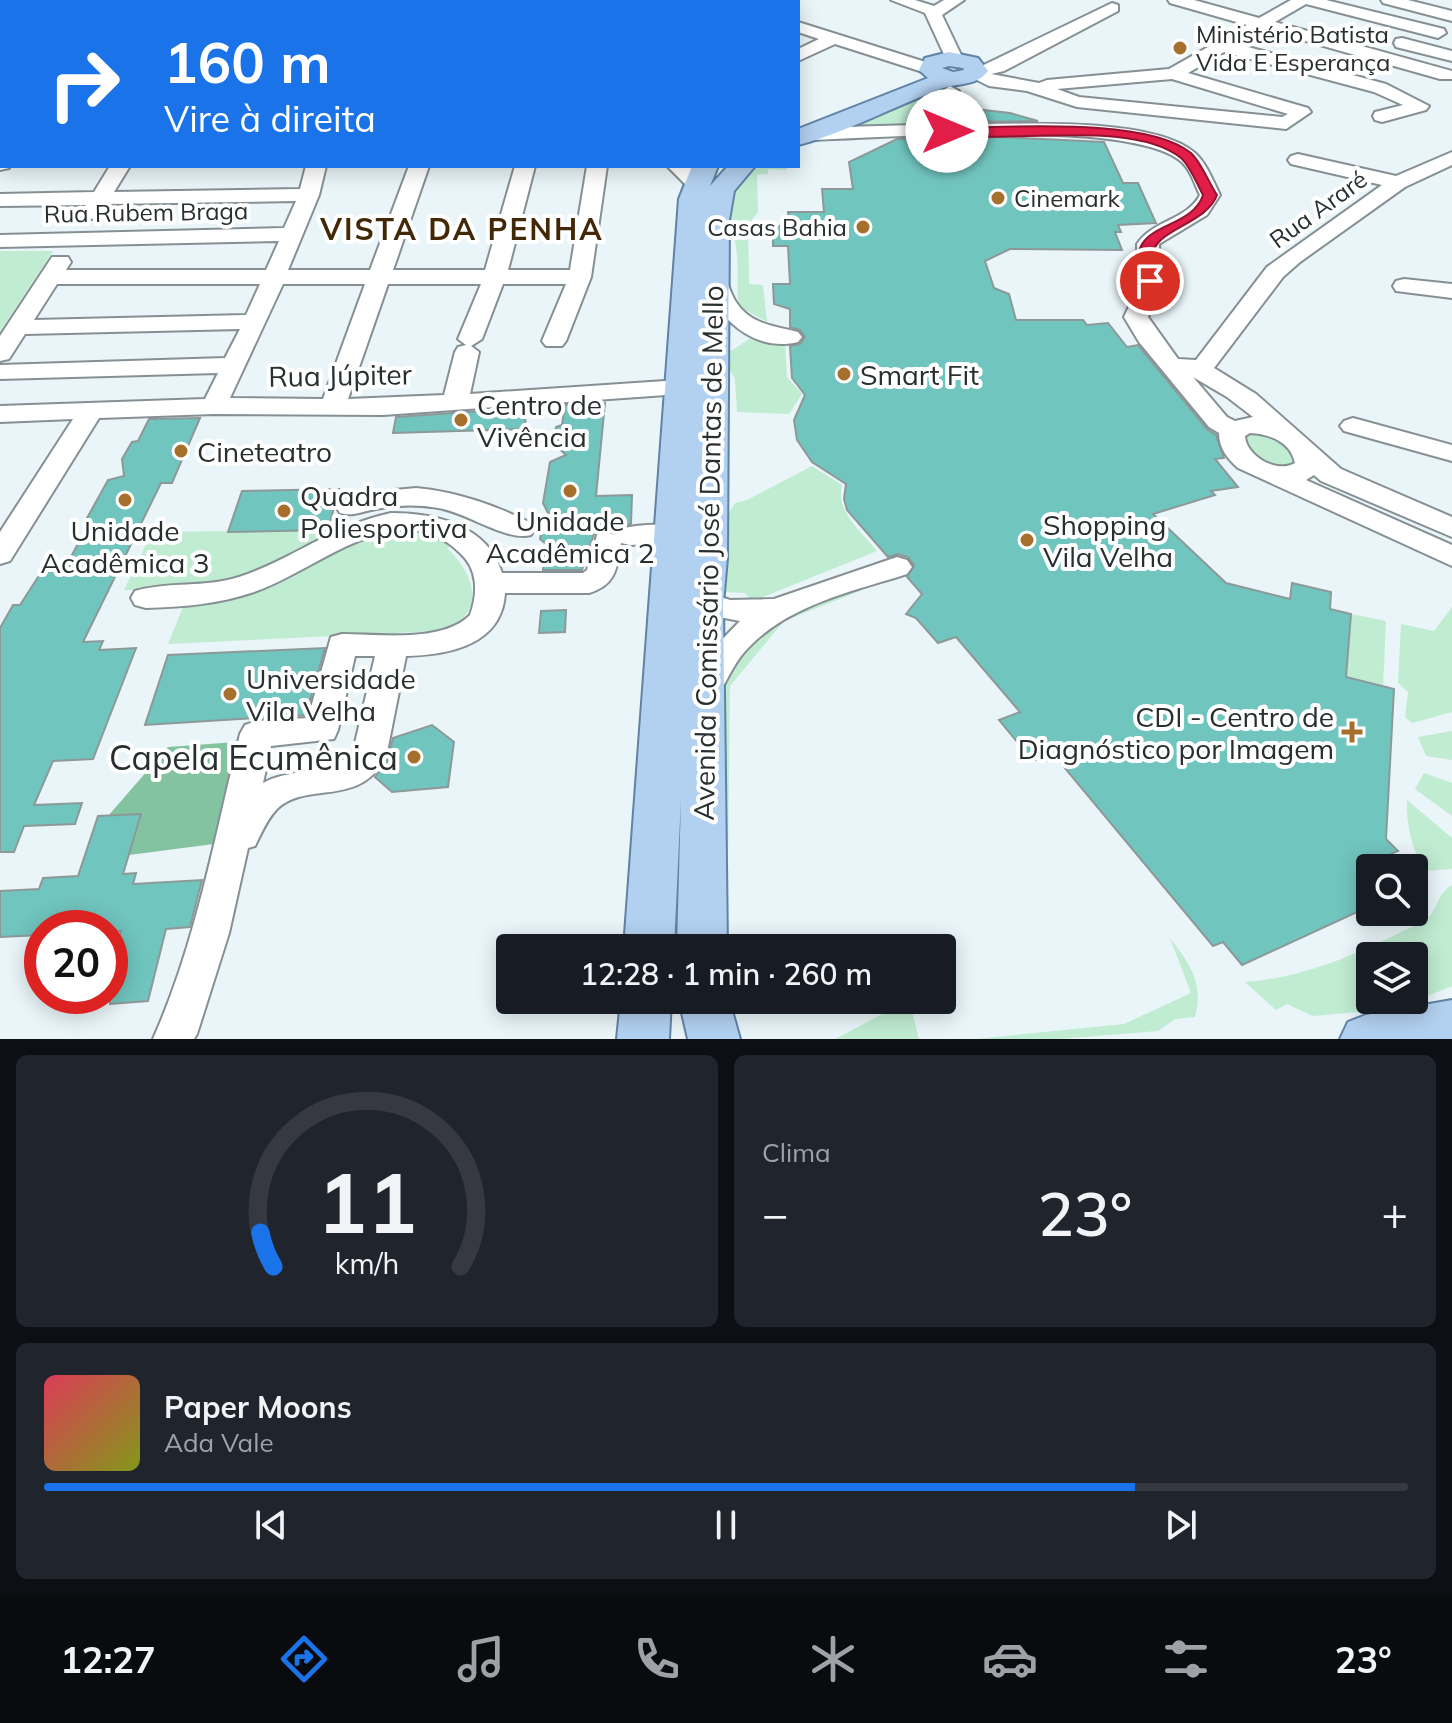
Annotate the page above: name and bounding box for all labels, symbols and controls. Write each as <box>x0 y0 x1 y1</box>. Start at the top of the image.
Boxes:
place label: Ministério Batista Vida E Esperança <box>1196 19 1390 77</box>
text: 160 m <box>164 27 331 97</box>
icon: right <box>32 32 136 136</box>
marker: Ministério Batista Vida E Esperança <box>1171 39 1189 57</box>
position arrow <box>905 89 989 173</box>
text: Vire à direita <box>164 96 376 141</box>
street label: Rua Araré <box>1263 164 1373 254</box>
place label: Cinemark <box>1014 183 1120 213</box>
marker: Cinemark <box>989 189 1007 207</box>
street label: Rua Rubem Braga <box>43 195 249 229</box>
district label: VISTA DA PENHA <box>319 210 604 248</box>
place label: Casas Bahia <box>707 212 847 242</box>
marker: Casas Bahia <box>854 218 872 236</box>
pin <box>1116 247 1184 315</box>
icon: arrive <box>1128 259 1172 303</box>
street label: Avenida Comissário José Dantas de Mello <box>686 285 730 821</box>
street label: Rua Júpiter <box>268 356 413 394</box>
place label: Smart Fit <box>860 357 979 392</box>
marker: Smart Fit <box>835 365 853 383</box>
place label: Centro de Vivência <box>477 387 602 454</box>
marker: Centro de Vivência <box>452 411 470 429</box>
place label: Cineteatro <box>197 434 332 469</box>
marker: Cineteatro <box>172 442 190 460</box>
place label: Quadra Poliesportiva <box>300 478 468 545</box>
marker: Unidade Acadêmica 2 <box>561 482 579 500</box>
marker: Unidade Acadêmica 3 <box>116 491 134 509</box>
marker: Quadra Poliesportiva <box>275 502 293 520</box>
place label: Unidade Acadêmica 2 <box>486 503 654 570</box>
place label: Shopping Vila Velha <box>1043 507 1173 574</box>
place label: Unidade Acadêmica 3 <box>41 513 209 580</box>
marker: Shopping Vila Velha <box>1018 531 1036 549</box>
place label: Universidade Vila Velha <box>246 661 416 728</box>
marker: Universidade Vila Velha <box>221 685 239 703</box>
place label: CDI - Centro de Diagnóstico por Imagem <box>1018 699 1334 766</box>
marker: CDI - Centro de Diagnóstico por Imagem <box>1341 721 1363 743</box>
place label: Capela Ecumênica <box>109 736 398 779</box>
marker: Capela Ecumênica <box>405 748 423 766</box>
map controls <box>1356 854 1428 1014</box>
button: search <box>1356 854 1428 926</box>
speed limit sign: 20 <box>24 910 128 1014</box>
button: layers <box>1356 942 1428 1014</box>
text: 12:28 · 1 min · 260 m <box>580 955 872 993</box>
text: Clima <box>762 1136 831 1169</box>
text: 11 <box>317 1149 417 1254</box>
text: 23° <box>1038 1176 1132 1251</box>
text: − <box>762 1186 788 1241</box>
text: + <box>1382 1186 1408 1241</box>
text: km/h <box>335 1245 399 1281</box>
text: Paper Moons <box>164 1388 352 1426</box>
text: Ada Vale <box>164 1426 274 1459</box>
icon: previous <box>249 1503 293 1547</box>
icon: pause <box>704 1503 748 1547</box>
icon: next <box>1159 1503 1203 1547</box>
icon: directions <box>276 1631 332 1687</box>
icon: music <box>453 1631 509 1687</box>
icon: phone <box>629 1631 685 1687</box>
icon: climate <box>805 1631 861 1687</box>
icon: car <box>982 1631 1038 1687</box>
icon: filters <box>1158 1631 1214 1687</box>
text: 12:27 <box>60 1637 156 1682</box>
text: 23° <box>1335 1637 1392 1682</box>

